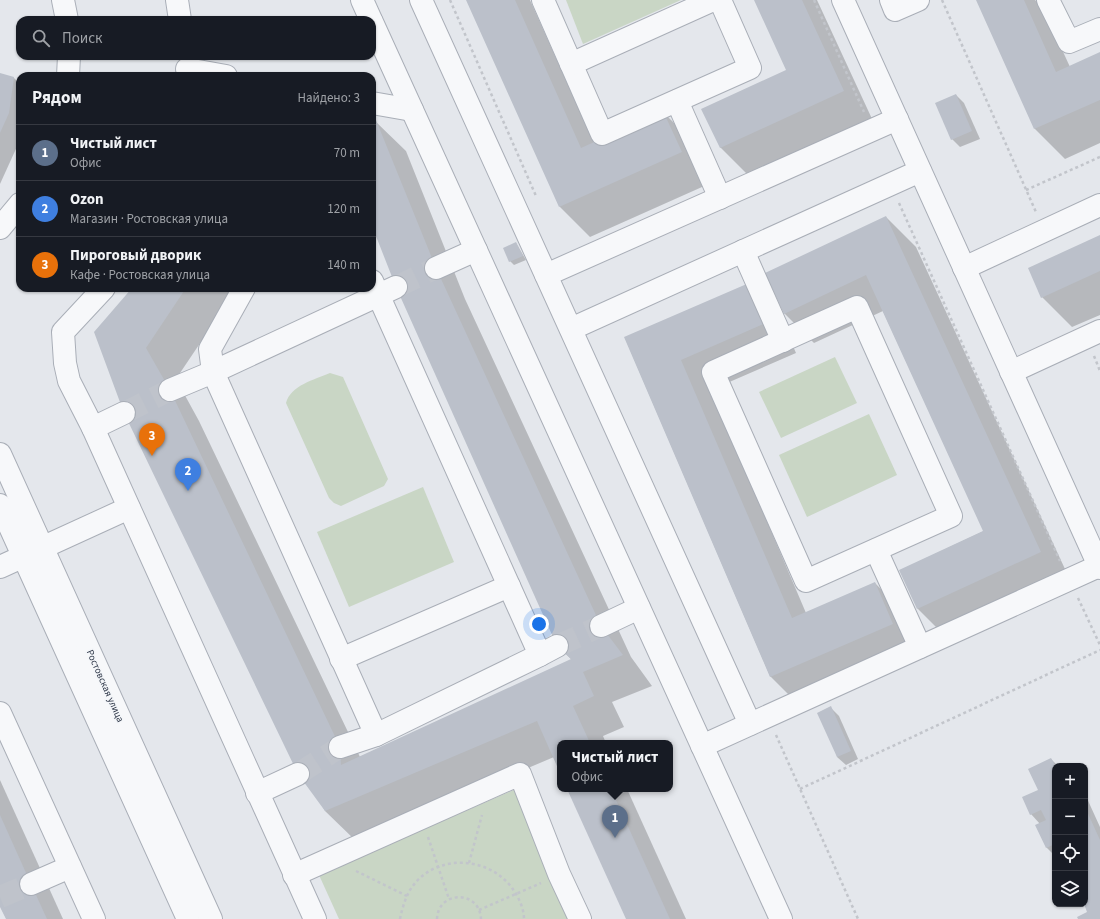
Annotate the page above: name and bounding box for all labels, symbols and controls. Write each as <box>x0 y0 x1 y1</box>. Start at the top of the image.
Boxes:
search box <box>16 16 376 60</box>
icon: search <box>30 27 52 49</box>
text: Поиск <box>62 28 103 49</box>
text: Рядом <box>32 86 82 110</box>
text: Найдено: 3 <box>298 89 360 107</box>
text: Чистый лист <box>70 133 157 154</box>
text: 1 <box>42 144 48 162</box>
text: 70 m <box>334 144 360 162</box>
text: Офис <box>70 154 101 172</box>
text: Ozon <box>70 189 104 210</box>
text: 2 <box>42 200 48 218</box>
text: 120 m <box>327 200 360 218</box>
text: Магазин · Ростовская улица <box>70 210 228 228</box>
text: Пироговый дворик <box>70 245 201 266</box>
text: 3 <box>42 256 48 274</box>
text: 140 m <box>327 256 360 274</box>
text: Кафе · Ростовская улица <box>70 266 210 284</box>
pin: 3 <box>139 423 165 456</box>
pin: 2 <box>175 458 201 491</box>
your location <box>529 614 549 634</box>
street label: Ростовская улица <box>83 647 127 725</box>
popup <box>557 740 673 792</box>
text: Чистый лист <box>572 747 658 768</box>
map controls <box>1052 763 1088 907</box>
button: + <box>1052 763 1088 799</box>
text: Офис <box>572 768 603 786</box>
button: − <box>1052 799 1088 835</box>
pin: 1 <box>602 805 628 838</box>
button: locate <box>1052 835 1088 871</box>
button: layers <box>1052 871 1088 907</box>

